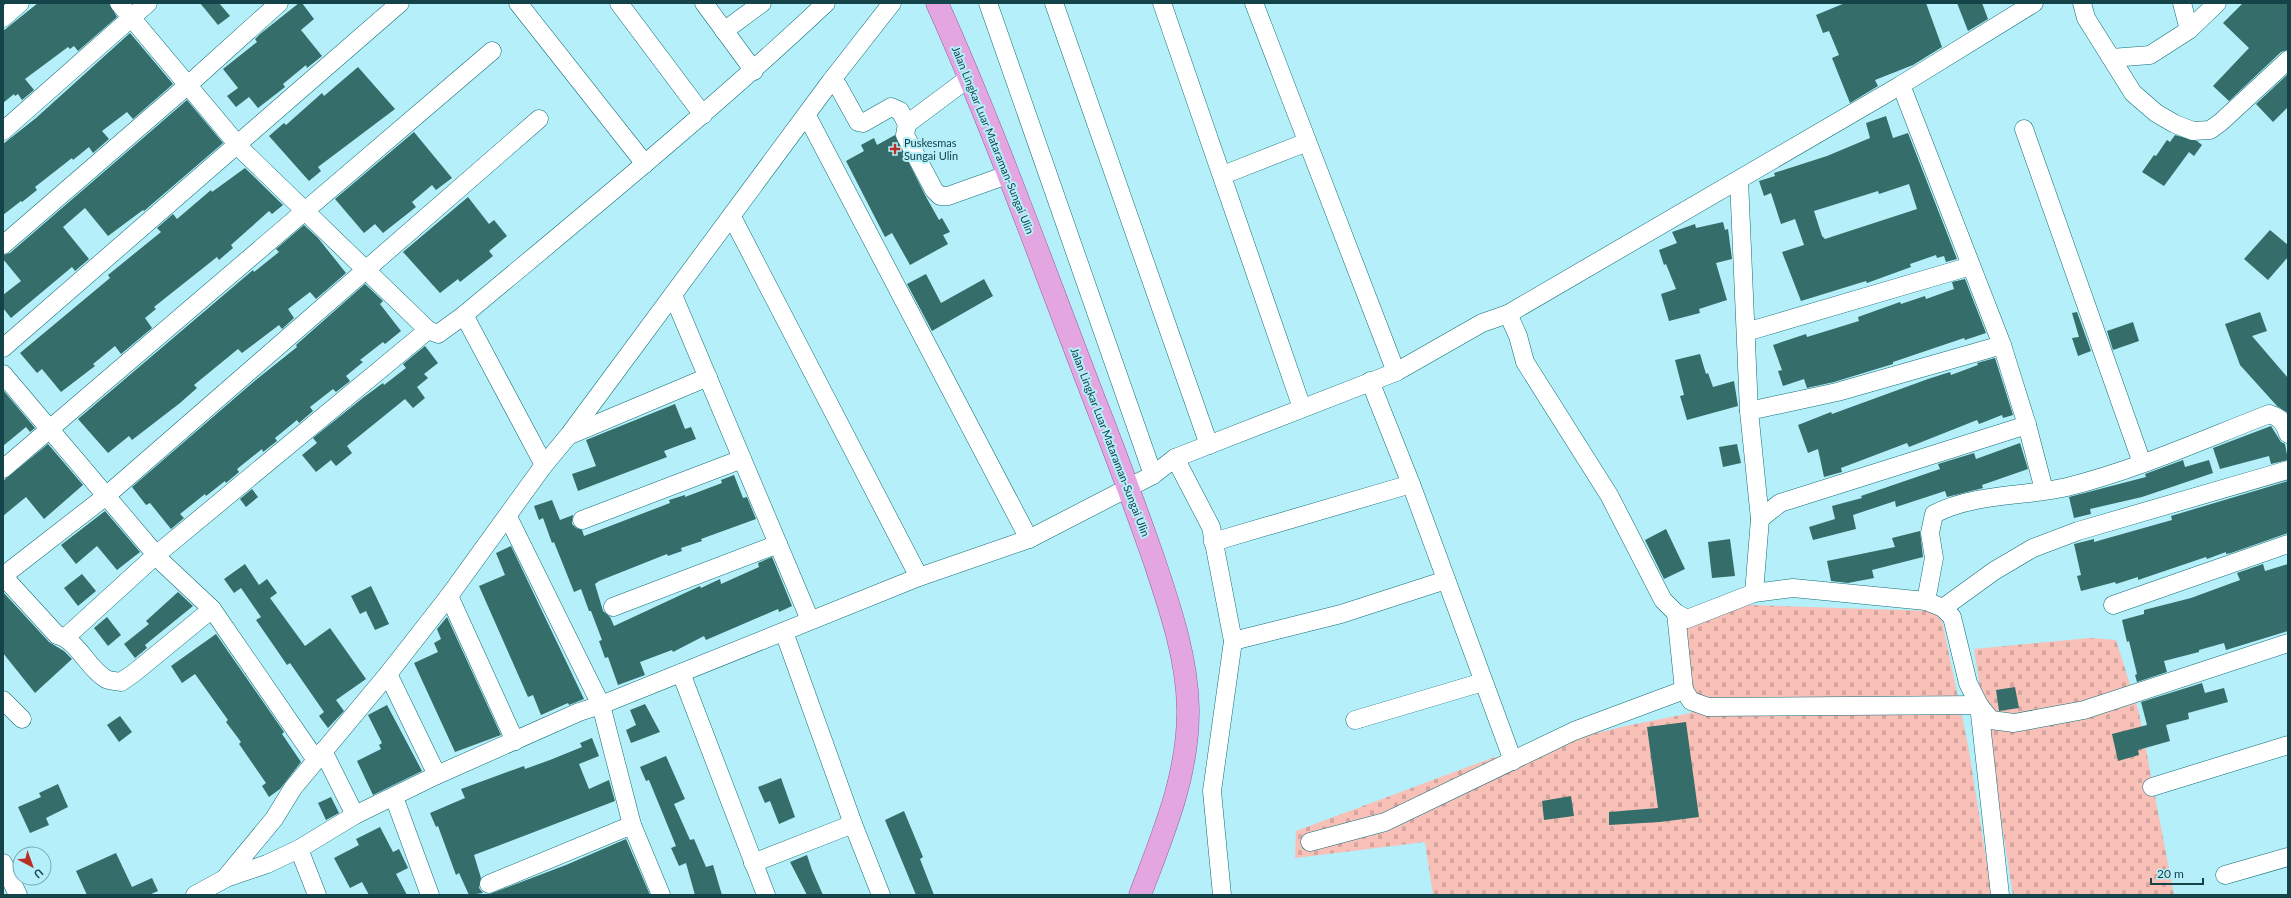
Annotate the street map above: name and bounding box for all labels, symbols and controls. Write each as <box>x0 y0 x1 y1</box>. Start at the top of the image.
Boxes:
street label: Jalan Lingkar Luar Mataraman-Sungai Ulin <box>950 44 1037 236</box>
place label: Puskesmas Sungai Ulin <box>904 136 958 162</box>
marker: Puskesmas Sungai Ulin <box>889 143 901 155</box>
street label: Jalan Lingkar Luar Mataraman-Sungai Ulin <box>1068 346 1153 538</box>
north arrow <box>12 846 52 886</box>
scale bar <box>2151 860 2203 886</box>
text: U <box>32 866 46 882</box>
text: 20 m <box>2157 866 2184 881</box>

